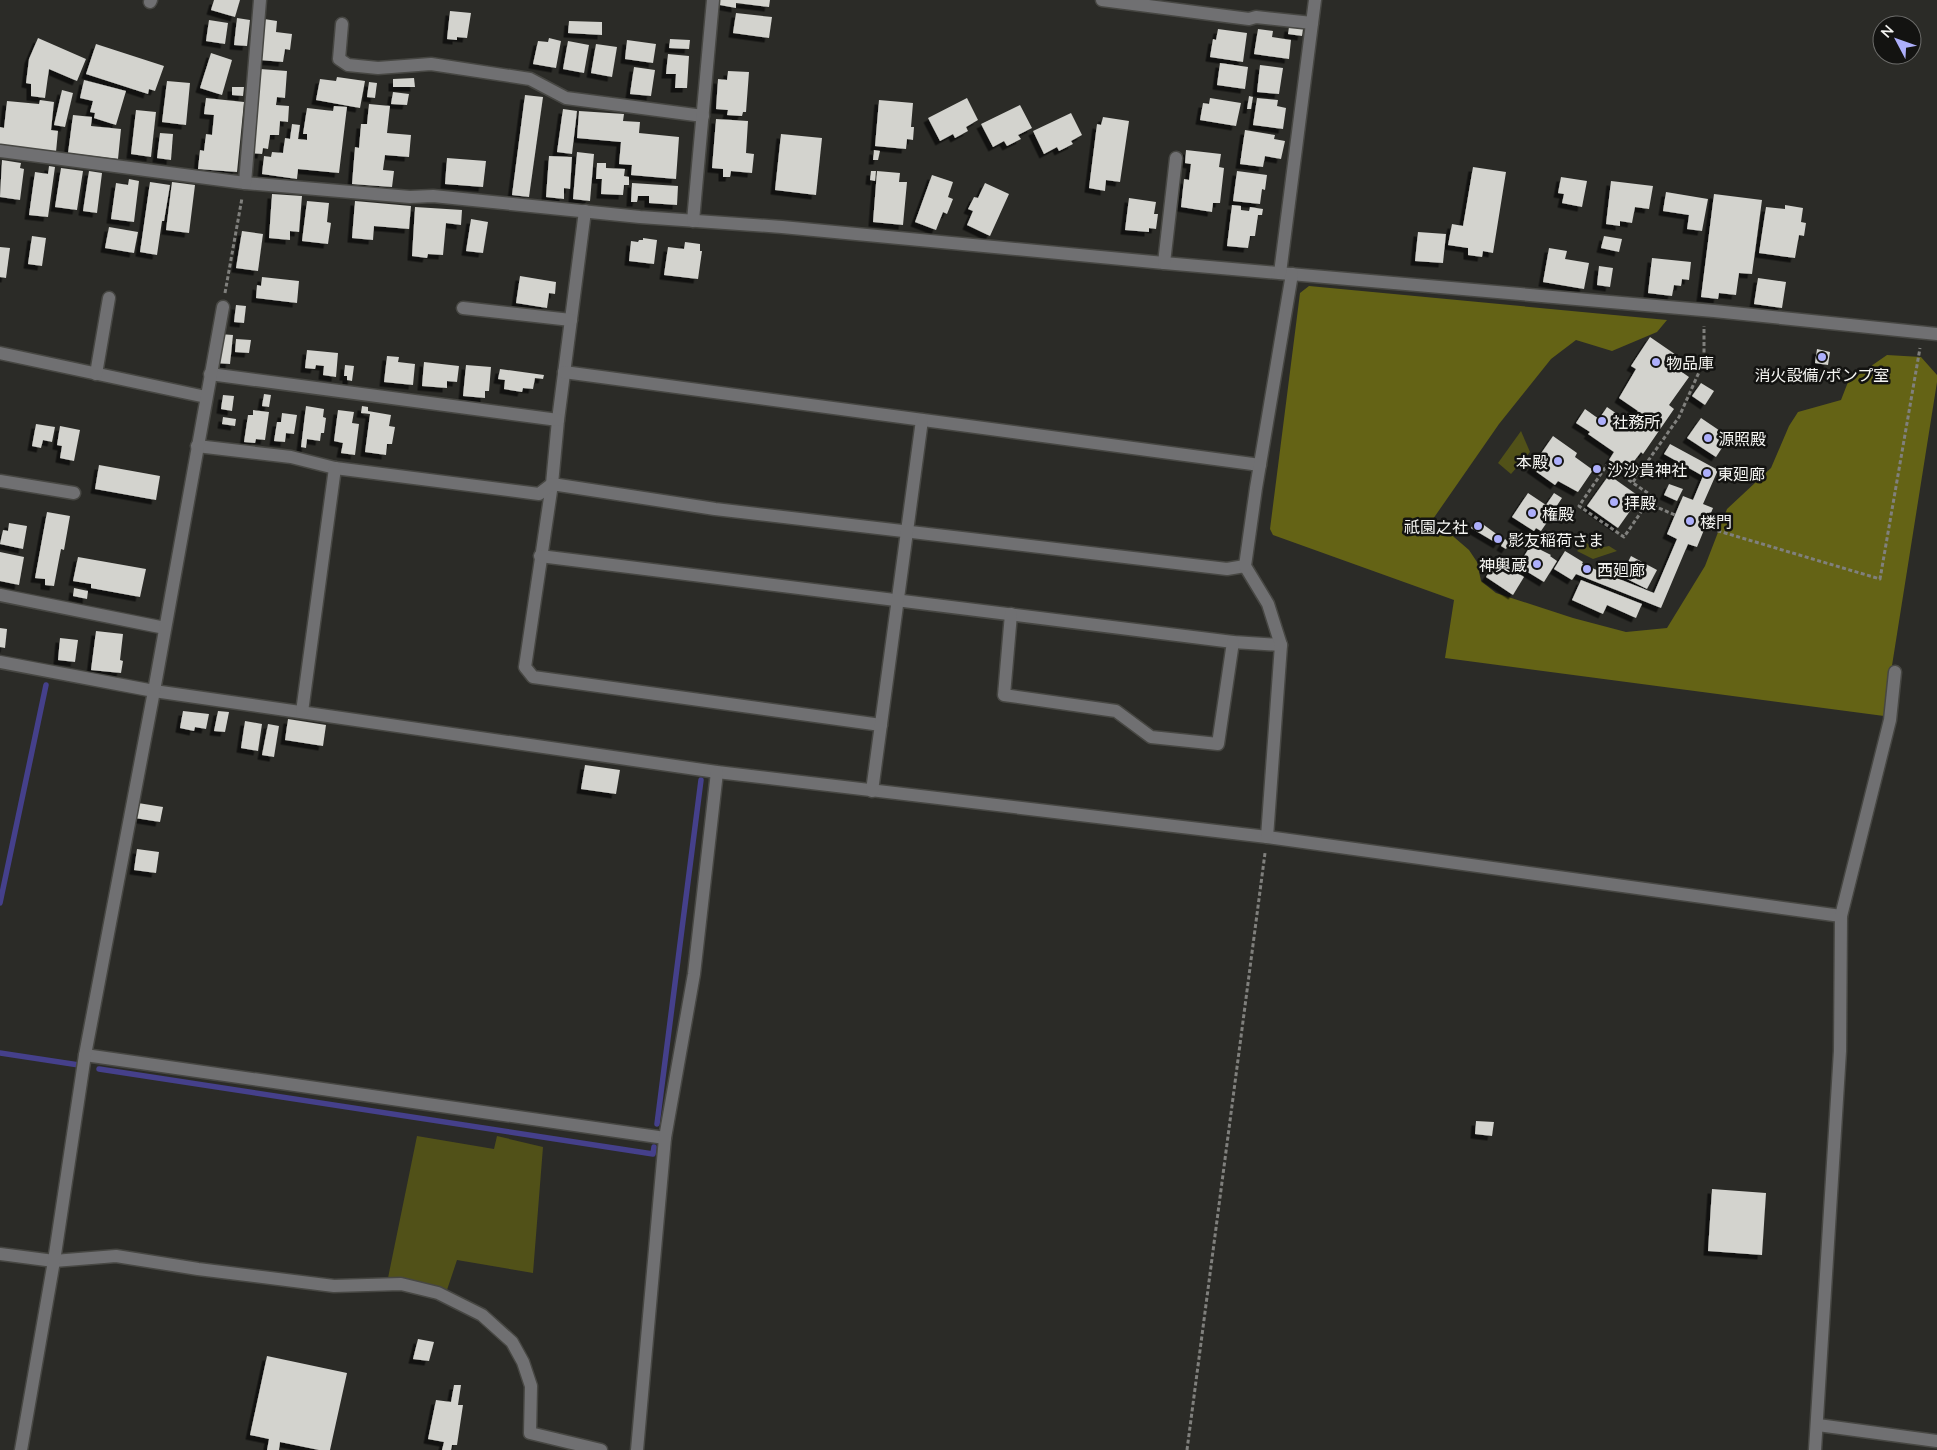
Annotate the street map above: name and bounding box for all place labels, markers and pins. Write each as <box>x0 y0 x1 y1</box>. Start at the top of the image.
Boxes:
marker: 消火設備/ポンプ室 <box>1816 351 1828 363</box>
place label: 物品庫 <box>1666 353 1714 372</box>
marker: 物品庫 <box>1650 356 1662 368</box>
place label: 消火設備/ポンプ室 <box>1755 365 1889 384</box>
place label: 社務所 <box>1612 412 1660 431</box>
marker: 社務所 <box>1596 415 1608 427</box>
place label: 源照殿 <box>1718 429 1766 448</box>
marker: 源照殿 <box>1702 432 1714 444</box>
place label: 本殿 <box>1516 452 1548 471</box>
marker: 本殿 <box>1552 455 1564 467</box>
place label: 沙沙貴神社 <box>1607 460 1687 479</box>
marker: 沙沙貴神社 <box>1591 463 1603 475</box>
place label: 東廻廊 <box>1717 464 1765 483</box>
marker: 東廻廊 <box>1701 467 1713 479</box>
place label: 拝殿 <box>1624 493 1656 512</box>
marker: 拝殿 <box>1608 496 1620 508</box>
place label: 権殿 <box>1542 504 1574 523</box>
marker: 権殿 <box>1526 507 1538 519</box>
place label: 楼門 <box>1700 512 1732 531</box>
marker: 楼門 <box>1684 515 1696 527</box>
place label: 祇園之社 <box>1404 517 1468 536</box>
marker: 祇園之社 <box>1472 520 1484 532</box>
place label: 影友稲荷さま <box>1508 530 1604 549</box>
marker: 影友稲荷さま <box>1492 533 1504 545</box>
place label: 神輿蔵 <box>1479 555 1527 574</box>
marker: 神輿蔵 <box>1531 558 1543 570</box>
place label: 西廻廊 <box>1597 560 1645 579</box>
marker: 西廻廊 <box>1581 563 1593 575</box>

